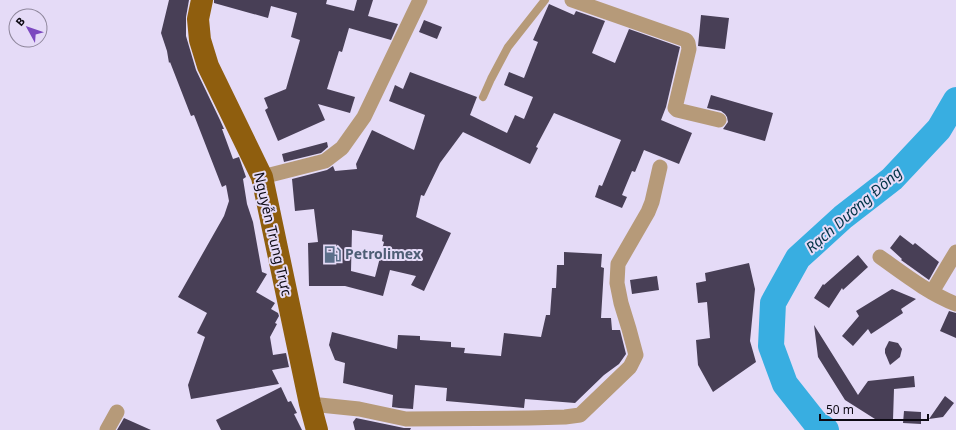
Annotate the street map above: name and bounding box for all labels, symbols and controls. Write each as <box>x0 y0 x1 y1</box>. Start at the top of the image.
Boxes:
north arrow <box>8 8 48 48</box>
text: B <box>12 14 28 29</box>
water label: Rạch Dương Đông <box>801 162 906 257</box>
street label: Nguyễn Trung Trực <box>250 170 297 298</box>
fuel station icon: Petrolimex <box>322 244 342 264</box>
place label: Petrolimex <box>345 244 422 263</box>
scale bar <box>820 396 928 422</box>
text: 50 m <box>826 401 854 418</box>

